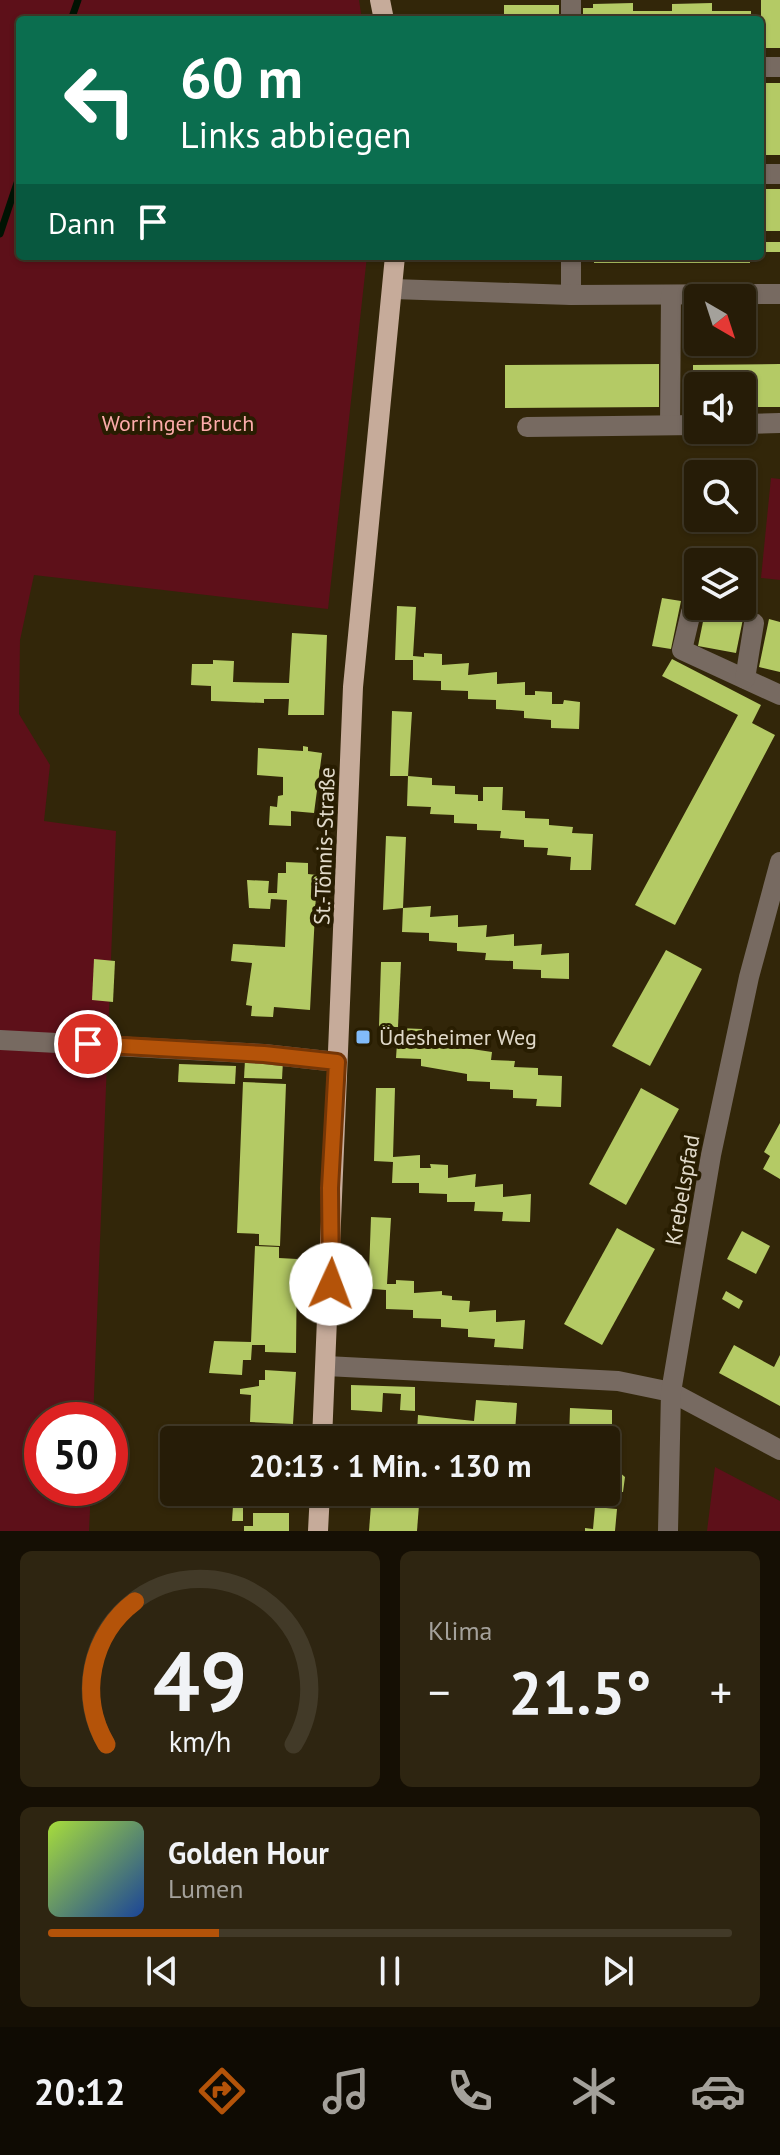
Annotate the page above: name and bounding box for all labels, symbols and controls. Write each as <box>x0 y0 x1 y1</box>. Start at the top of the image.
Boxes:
text: 60 m <box>180 41 303 113</box>
icon: left <box>48 48 152 152</box>
text: Links abbiegen <box>180 111 412 158</box>
icon: arrive <box>131 200 175 244</box>
text: Dann <box>48 203 115 242</box>
north arrow <box>684 284 756 356</box>
map controls <box>684 284 756 620</box>
button: sound <box>684 372 756 444</box>
park label: Worringer Bruch <box>102 409 254 437</box>
button: search <box>684 460 756 532</box>
button: layers <box>684 548 756 620</box>
street label: St.-Tönnis-Straße <box>307 766 341 926</box>
pin <box>54 1010 122 1078</box>
icon: arrive <box>66 1022 110 1066</box>
place label: Üdesheimer Weg <box>379 1023 537 1051</box>
marker: Üdesheimer Weg <box>354 1028 372 1046</box>
street label: Krebelspfad <box>659 1133 705 1247</box>
position arrow <box>289 1242 373 1326</box>
speed limit sign: 50 <box>24 1402 128 1506</box>
text: 20:13 · 1 Min. · 130 m <box>249 1446 531 1485</box>
text: Klima <box>428 1614 492 1647</box>
text: 49 <box>153 1626 247 1734</box>
text: 21.5° <box>508 1653 652 1731</box>
text: − <box>428 1663 450 1720</box>
text: + <box>710 1663 732 1720</box>
text: km/h <box>169 1723 231 1760</box>
text: Golden Hour <box>168 1833 329 1872</box>
text: Lumen <box>168 1872 243 1905</box>
icon: previous <box>140 1949 184 1993</box>
icon: pause <box>368 1949 412 1993</box>
icon: next <box>596 1949 640 1993</box>
icon: directions <box>194 2063 250 2119</box>
icon: music <box>318 2063 374 2119</box>
icon: phone <box>442 2063 498 2119</box>
icon: climate <box>566 2063 622 2119</box>
icon: car <box>690 2063 746 2119</box>
text: 20:12 <box>34 2068 125 2115</box>

